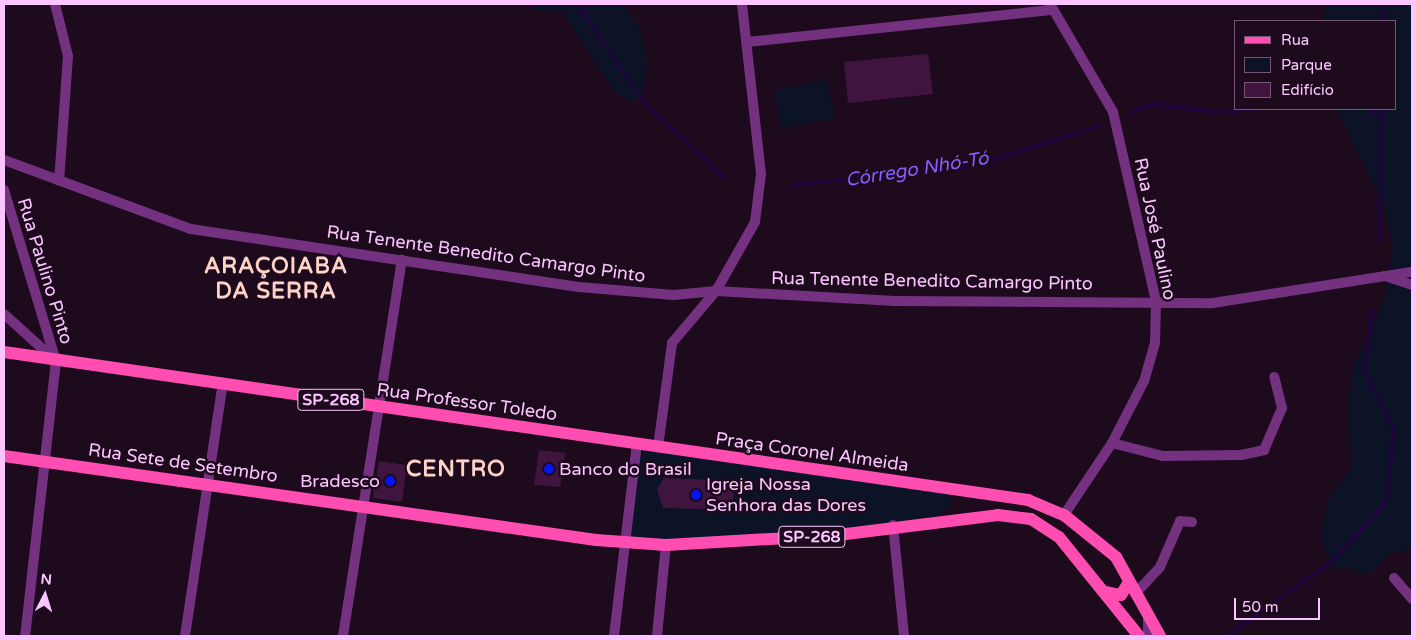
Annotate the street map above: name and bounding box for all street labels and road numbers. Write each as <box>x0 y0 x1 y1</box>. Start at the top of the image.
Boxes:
street label: Rua José Paulino <box>1129 156 1181 302</box>
street label: Rua Paulino Pinto <box>13 195 77 347</box>
street label: Rua Tenente Benedito Camargo Pinto <box>325 221 647 287</box>
street label: Rua Tenente Benedito Camargo Pinto <box>771 267 1093 295</box>
street label: Rua Professor Toledo <box>375 379 559 425</box>
road number: SP-268 <box>297 386 365 414</box>
street label: Praça Coronel Almeida <box>714 428 910 476</box>
street label: Rua Sete de Setembro <box>87 439 279 487</box>
road number: SP-268 <box>778 524 846 550</box>

